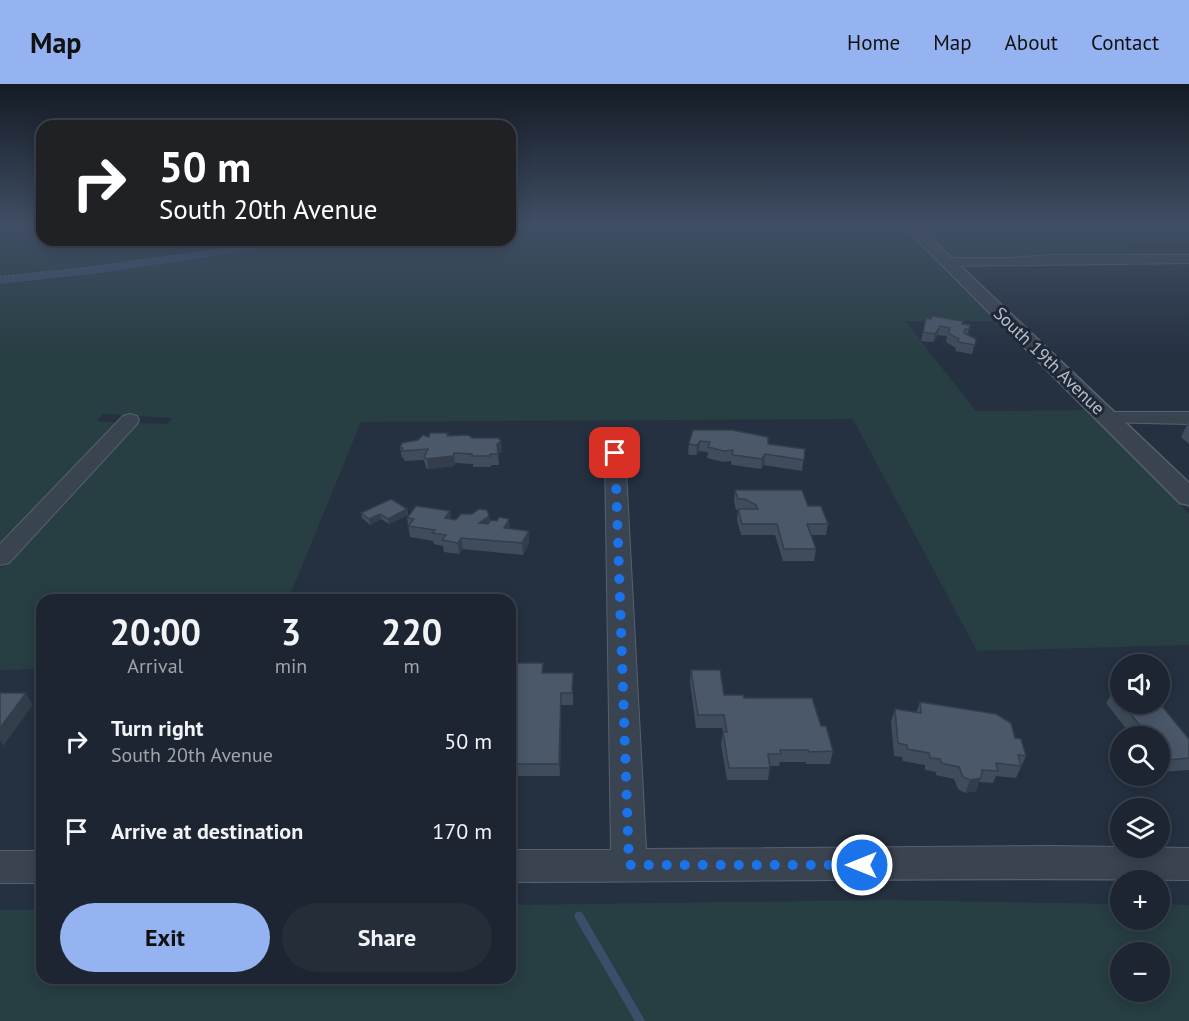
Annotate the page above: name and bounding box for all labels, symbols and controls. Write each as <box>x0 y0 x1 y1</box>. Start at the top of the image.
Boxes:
text: Map <box>30 24 81 61</box>
text: Home <box>847 29 900 56</box>
text: Map <box>933 29 972 56</box>
text: About <box>1005 29 1058 56</box>
text: Contact <box>1091 29 1159 56</box>
text: 50 m <box>159 139 251 194</box>
icon: right <box>60 144 138 222</box>
text: South 20th Avenue <box>159 192 378 226</box>
street label: South 19th Avenue <box>989 302 1110 420</box>
pin <box>589 427 640 478</box>
icon: arrive <box>598 436 631 469</box>
text: 20:00 <box>110 608 201 655</box>
text: 3 <box>281 608 301 655</box>
text: 220 <box>381 608 442 655</box>
text: Arrival <box>127 653 183 679</box>
text: min <box>275 653 307 679</box>
text: m <box>404 653 420 679</box>
map controls <box>1110 654 1170 1002</box>
button: sound <box>1110 654 1170 714</box>
text: Turn right <box>111 714 203 742</box>
icon: right <box>60 725 93 758</box>
button: search <box>1110 726 1170 786</box>
text: 50 m <box>444 727 492 755</box>
text: South 20th Avenue <box>111 742 273 768</box>
button: layers <box>1110 798 1170 858</box>
icon: arrive <box>60 815 93 848</box>
text: Arrive at destination <box>111 817 303 845</box>
text: 170 m <box>432 817 492 845</box>
position arrow <box>830 833 894 897</box>
button: + <box>1110 870 1170 930</box>
button: Exit <box>60 903 270 972</box>
button: Share <box>282 903 492 972</box>
button: − <box>1110 942 1170 1002</box>

